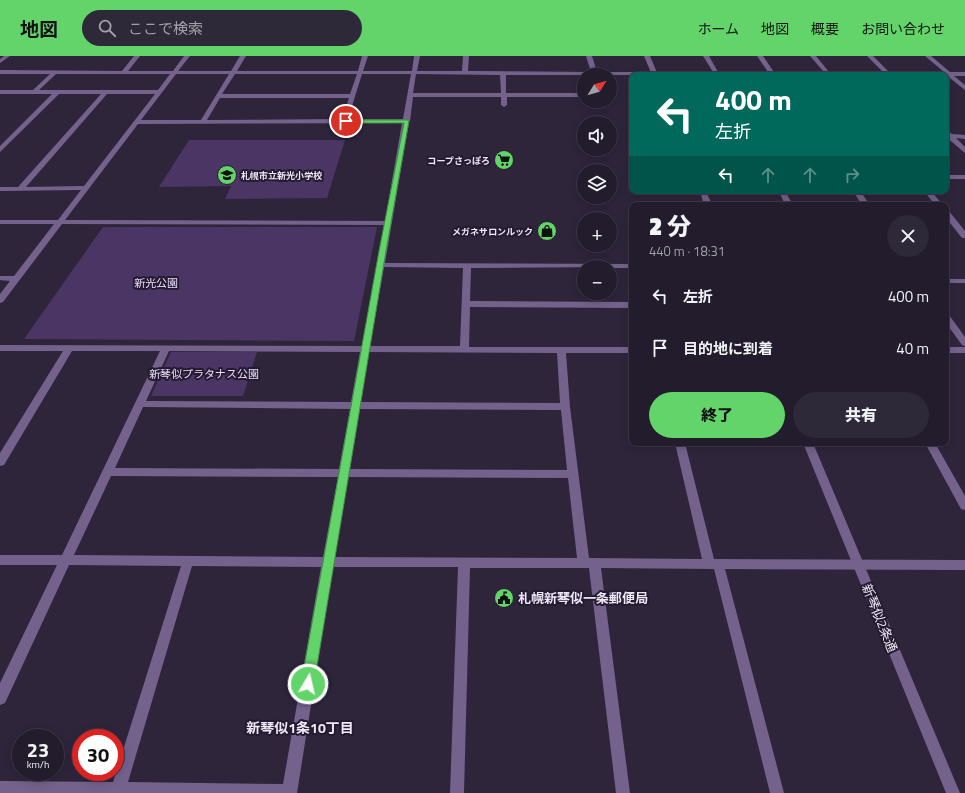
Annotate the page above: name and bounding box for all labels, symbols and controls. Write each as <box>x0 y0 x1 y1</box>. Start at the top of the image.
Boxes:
search box <box>82 10 362 46</box>
text: 地図 <box>20 14 58 43</box>
icon: search <box>96 17 118 39</box>
text: ここで検索 <box>128 17 203 40</box>
text: ホーム <box>697 18 739 39</box>
text: 地図 <box>761 18 789 39</box>
text: 概要 <box>811 18 839 39</box>
text: お問い合わせ <box>861 18 945 39</box>
north arrow <box>577 68 617 108</box>
map controls <box>577 68 617 300</box>
text: 400 m <box>715 78 792 121</box>
icon: left <box>649 88 701 140</box>
pin <box>329 104 363 138</box>
icon: arrive <box>335 110 357 132</box>
button: sound <box>577 116 617 156</box>
text: 左折 <box>715 118 751 145</box>
supermarket icon: コープさっぽろ <box>493 149 515 171</box>
place label: コープさっぽろ <box>428 154 490 167</box>
school or university icon: 札幌市立新光小学校 <box>216 164 238 186</box>
button: layers <box>577 164 617 204</box>
icon: left <box>715 164 737 186</box>
icon: ahead <box>757 164 779 186</box>
icon: ahead <box>799 164 821 186</box>
icon: right <box>841 164 863 186</box>
place label: 札幌市立新光小学校 <box>241 169 323 182</box>
text: 2 分 <box>649 208 691 244</box>
button: + <box>577 212 617 252</box>
button: close <box>887 215 929 257</box>
shop icon: メガネサロンルック <box>536 220 558 242</box>
place label: メガネサロンルック <box>452 225 533 238</box>
text: 440 m · 18:31 <box>649 241 725 261</box>
button: − <box>577 260 617 300</box>
park label: 新光公園 <box>134 275 178 291</box>
icon: left <box>649 285 671 307</box>
text: 左折 <box>683 285 713 308</box>
text: 400 m <box>888 285 929 308</box>
icon: arrive <box>649 337 671 359</box>
text: 目的地に到着 <box>683 337 773 360</box>
text: 40 m <box>896 337 929 360</box>
park label: 新琴似プラタナス公園 <box>149 366 259 382</box>
button: 終了 <box>649 392 785 438</box>
button: 共有 <box>793 392 929 438</box>
street label: 新琴似2条通 <box>857 581 903 655</box>
public building icon: 札幌新琴似一条郵便局 <box>493 587 515 609</box>
place label: 札幌新琴似一条郵便局 <box>518 588 648 608</box>
position arrow <box>287 663 329 705</box>
district label: 新琴似1条10丁目 <box>246 717 354 738</box>
speed limit sign: 30 <box>72 729 124 781</box>
text: 23 <box>27 734 49 765</box>
text: km/h <box>27 757 49 772</box>

